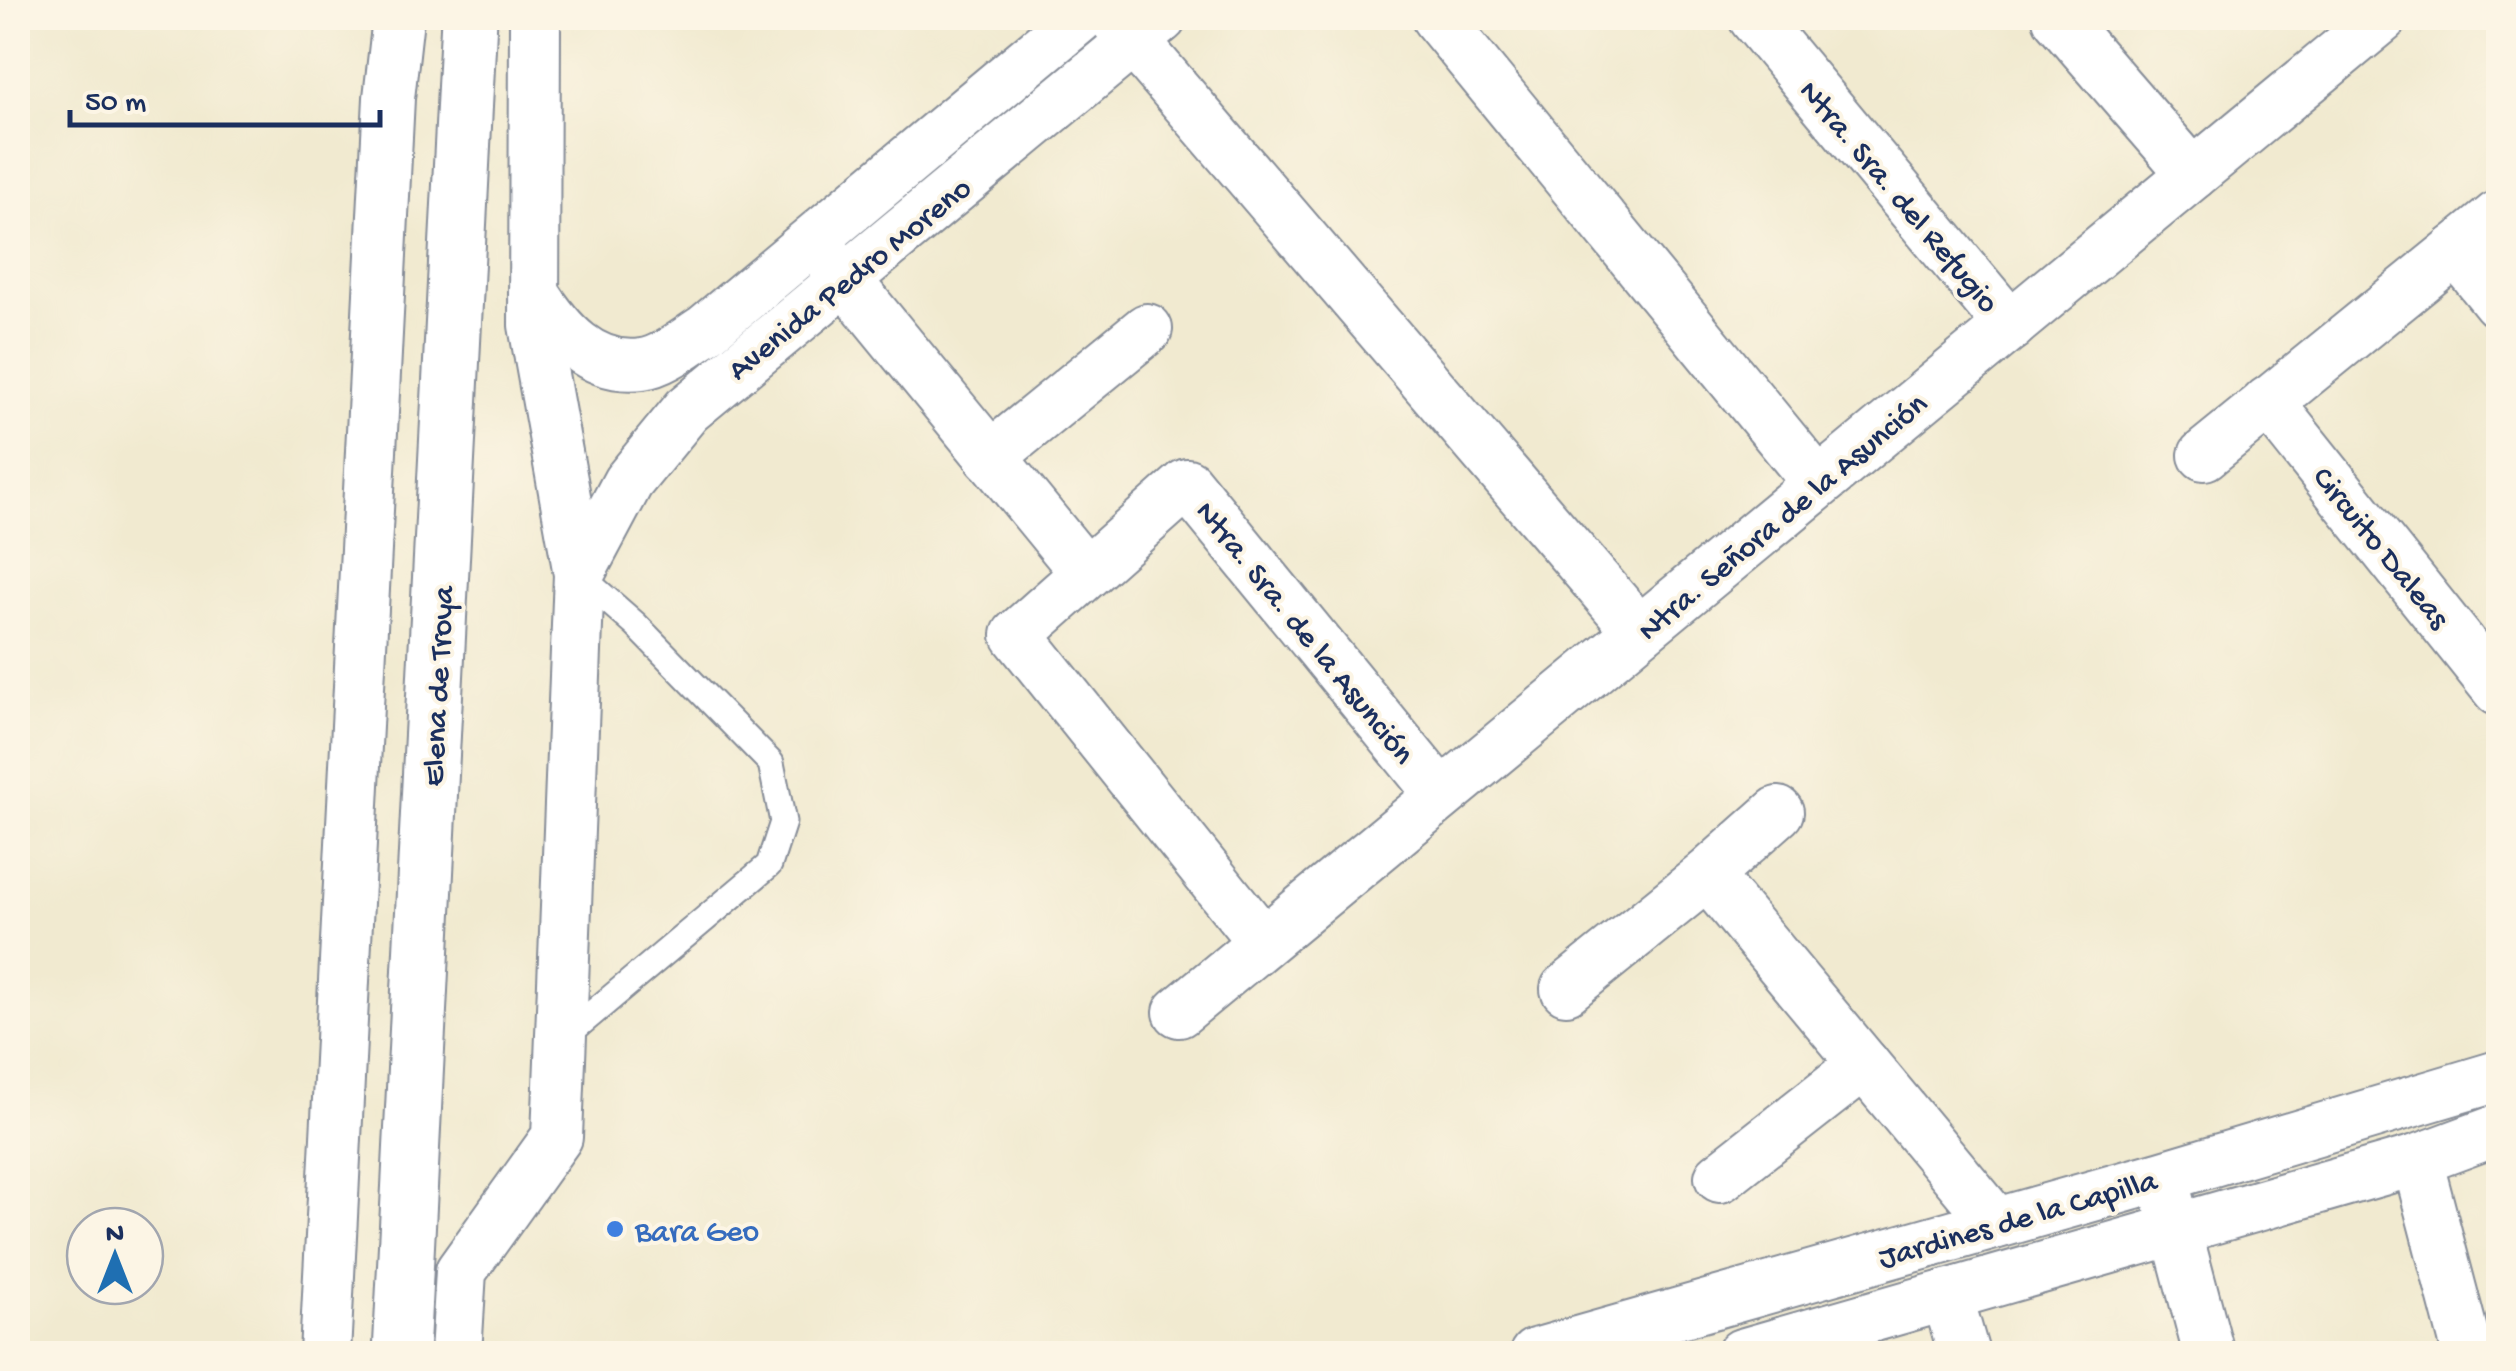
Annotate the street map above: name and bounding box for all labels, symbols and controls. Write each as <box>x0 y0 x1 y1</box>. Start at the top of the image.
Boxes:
scale bar <box>70 65 380 127</box>
street label: Ntra. Sra. del Refugio <box>1789 74 2006 322</box>
text: 50 m <box>85 87 146 122</box>
street label: Avenida Pedro Moreno <box>722 171 981 391</box>
street label: Ntra. Señora de la Asunción <box>1632 387 1937 651</box>
street label: Circuito Daleas <box>2302 460 2457 639</box>
street label: Ntra. Sra. de la Asunción <box>1185 495 1421 774</box>
street label: Elena de Troya <box>417 584 465 787</box>
street label: Jardines de la Capilla <box>1875 1164 2163 1280</box>
north arrow <box>65 1206 165 1306</box>
place label: Bara Geo <box>634 1215 759 1253</box>
marker: Bara Geo <box>604 1218 626 1240</box>
text: N <box>106 1219 124 1252</box>

